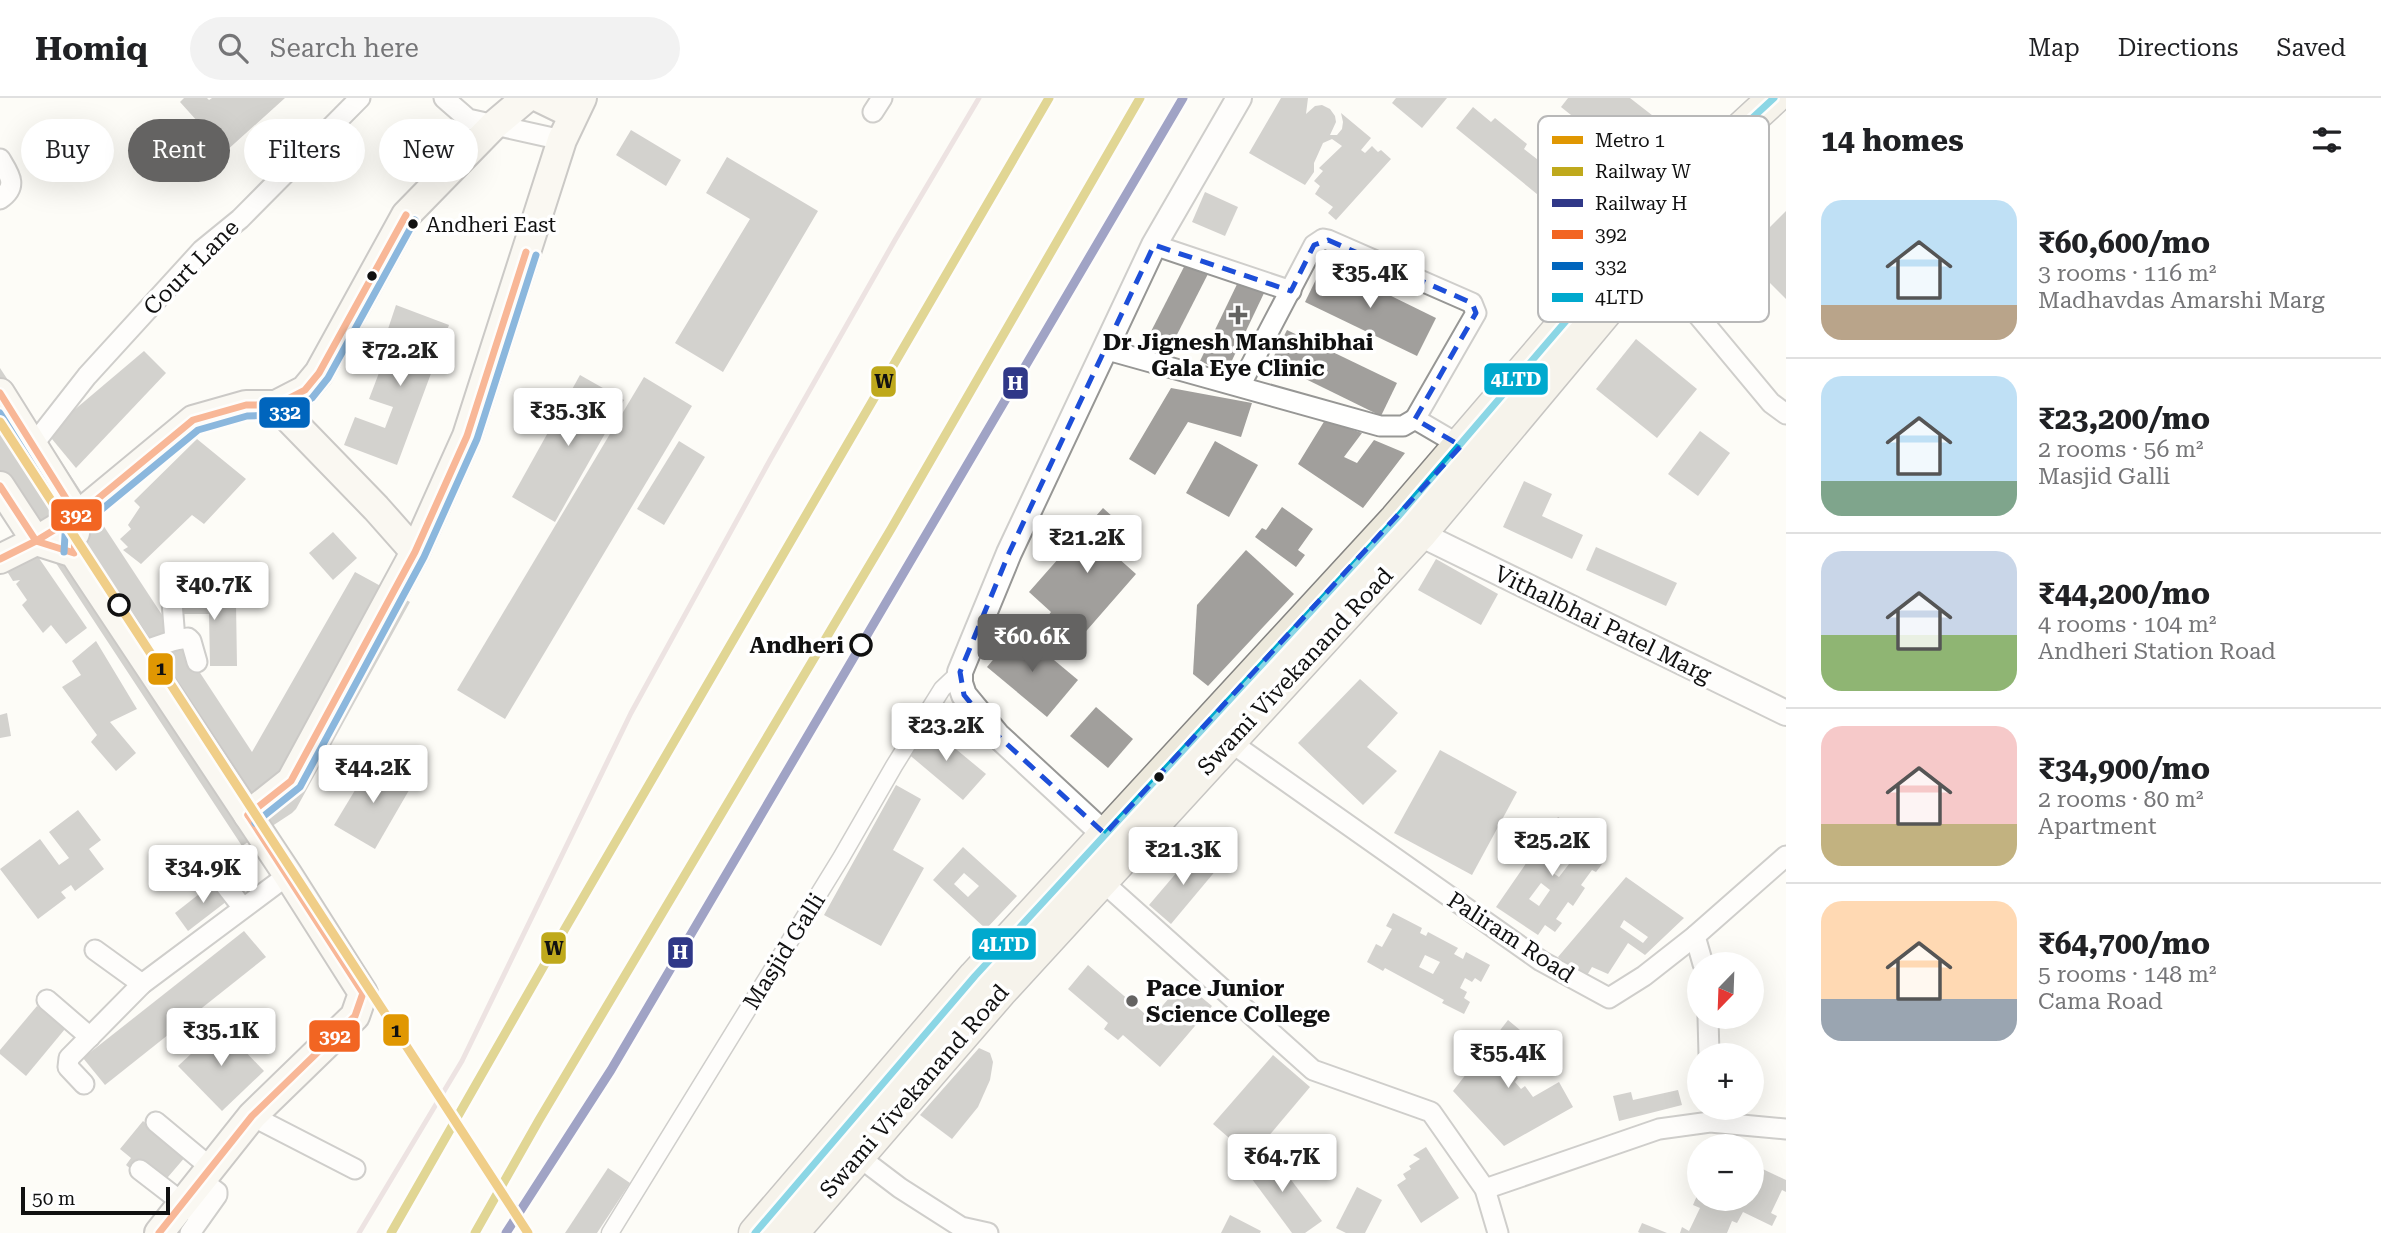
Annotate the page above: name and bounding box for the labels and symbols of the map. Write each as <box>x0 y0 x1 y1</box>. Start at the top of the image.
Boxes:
legend <box>1538 116 1769 322</box>
text: Metro 1 <box>1595 129 1665 152</box>
text: Railway W <box>1595 160 1692 183</box>
text: Railway H <box>1595 192 1687 215</box>
place label: Andheri East <box>426 213 556 237</box>
street label: Court Lane <box>138 214 245 321</box>
marker: Andheri East <box>406 217 420 231</box>
text: 392 <box>1595 223 1627 246</box>
pin: ₹35.4K <box>1313 250 1427 310</box>
text: 332 <box>1595 255 1627 278</box>
unlabelled marker <box>365 269 379 283</box>
text: 4LTD <box>1595 286 1644 309</box>
marker: Dr Jignesh Manshibhai Gala Eye Clinic <box>1228 305 1248 325</box>
pin: ₹72.2K <box>343 328 457 388</box>
place label: Dr Jignesh Manshibhai Gala Eye Clinic <box>1103 329 1374 382</box>
line badge: 4LTD <box>1483 362 1549 396</box>
line badge: W <box>870 365 897 398</box>
line badge: H <box>1002 366 1029 400</box>
text: 4LTD <box>1491 368 1541 391</box>
text: W <box>874 370 894 393</box>
text: H <box>1007 372 1023 395</box>
pin: ₹35.3K <box>511 388 625 448</box>
line badge: 332 <box>258 396 311 429</box>
text: 332 <box>269 401 301 424</box>
line badge: 392 <box>50 498 103 532</box>
text: 392 <box>60 504 92 527</box>
pin: ₹21.2K <box>1030 516 1144 575</box>
street label: Vithalbhai Patel Marg <box>1490 560 1716 689</box>
pin: ₹40.7K <box>157 562 271 622</box>
street label: Swami Vivekanand Road <box>1192 562 1399 781</box>
unlabelled marker <box>108 594 130 616</box>
pin: ₹60.6K <box>975 614 1089 674</box>
place label: Andheri <box>750 632 844 659</box>
marker: Andheri <box>850 634 872 656</box>
line badge: 1 <box>147 652 174 686</box>
text: 1 <box>156 657 167 680</box>
pin: ₹23.2K <box>889 704 1003 763</box>
pin: ₹44.2K <box>316 746 430 805</box>
unlabelled marker <box>1152 770 1166 784</box>
pin: ₹25.2K <box>1495 818 1609 878</box>
pin: ₹21.3K <box>1126 828 1240 887</box>
pin: ₹34.9K <box>146 846 260 905</box>
street label: Paliram Road <box>1442 886 1580 989</box>
street label: Masjid Galli <box>738 888 831 1014</box>
line badge: 4LTD <box>971 927 1037 961</box>
line badge: W <box>540 931 567 965</box>
text: 4LTD <box>979 933 1029 956</box>
line badge: H <box>667 936 694 969</box>
text: W <box>544 937 564 960</box>
text: H <box>672 941 688 964</box>
north arrow <box>1687 952 1764 1029</box>
place label: Pace Junior Science College <box>1146 975 1330 1028</box>
street label: Swami Vivekanand Road <box>814 979 1015 1203</box>
marker: Pace Junior Science College <box>1124 993 1140 1009</box>
pin: ₹35.1K <box>164 1009 278 1068</box>
line badge: 1 <box>382 1013 410 1047</box>
line badge: 392 <box>308 1019 361 1053</box>
text: 1 <box>391 1019 402 1042</box>
text: 392 <box>319 1025 351 1048</box>
pin: ₹55.4K <box>1451 1030 1565 1090</box>
pin: ₹64.7K <box>1225 1134 1339 1194</box>
scale bar <box>21 1184 170 1216</box>

